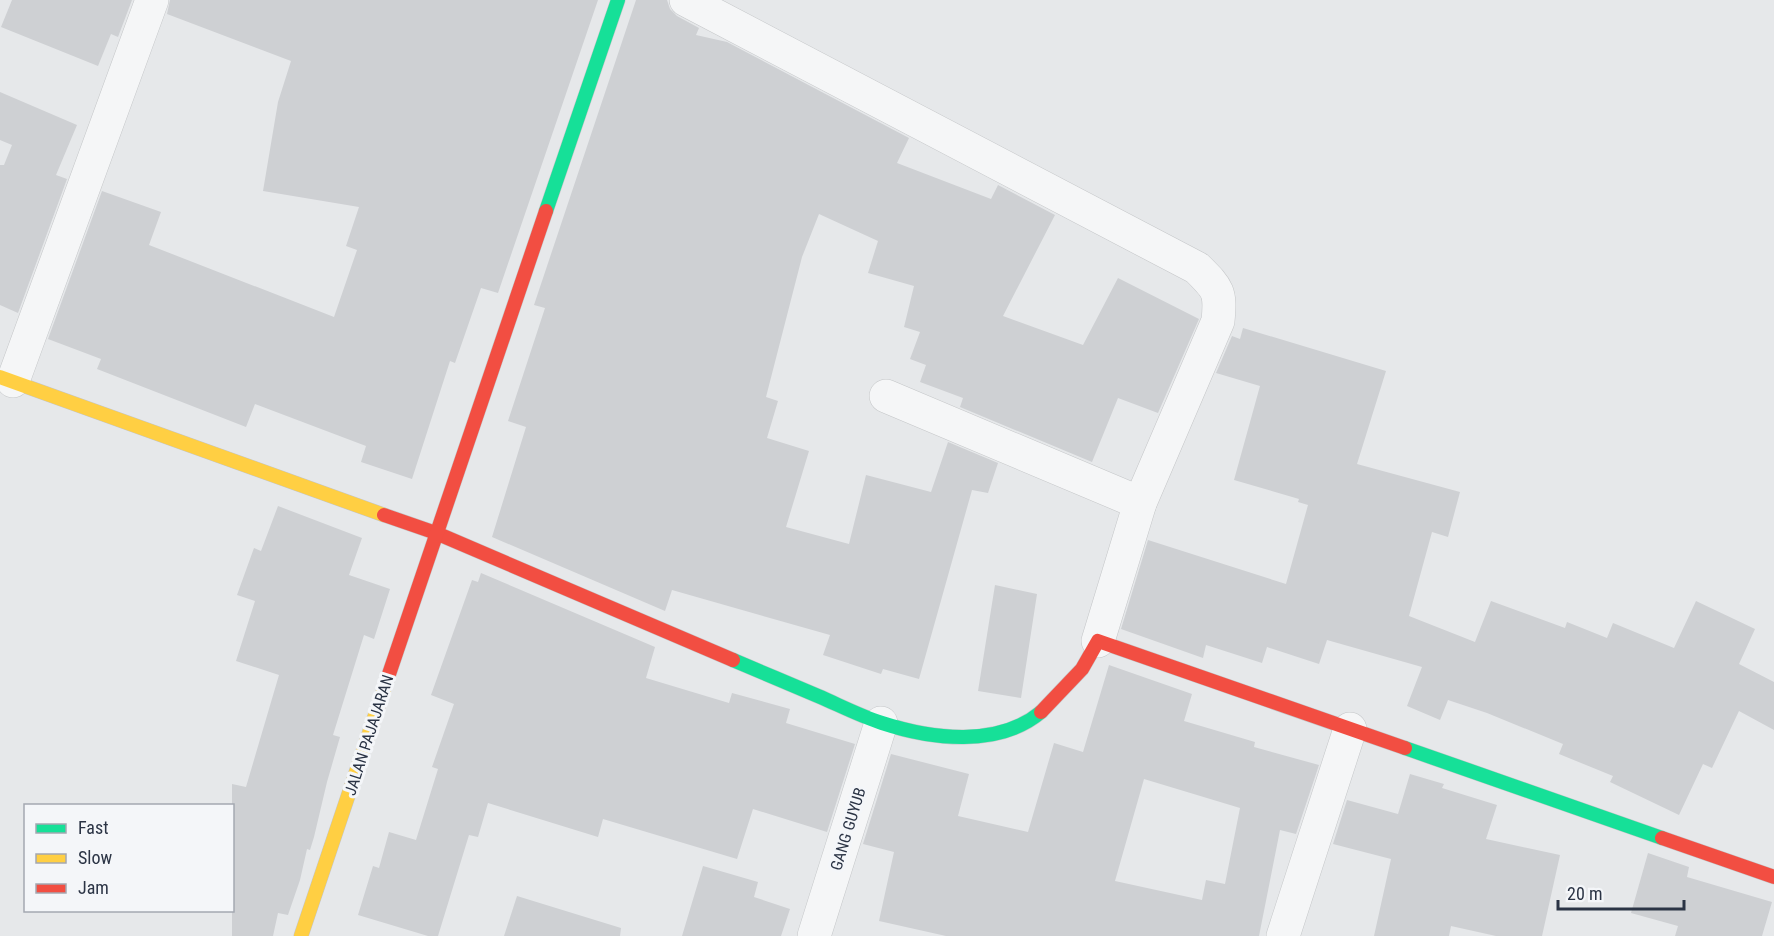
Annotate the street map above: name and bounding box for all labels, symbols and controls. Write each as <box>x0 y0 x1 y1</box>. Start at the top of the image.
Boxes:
street label: JALAN PAJAJARAN <box>341 672 397 798</box>
street label: GANG GUYUB <box>826 785 870 873</box>
legend <box>24 804 234 912</box>
text: Fast <box>78 817 109 838</box>
text: Slow <box>78 847 113 868</box>
scale bar <box>1558 873 1684 911</box>
text: Jam <box>78 877 109 898</box>
text: 20 m <box>1567 883 1602 904</box>

